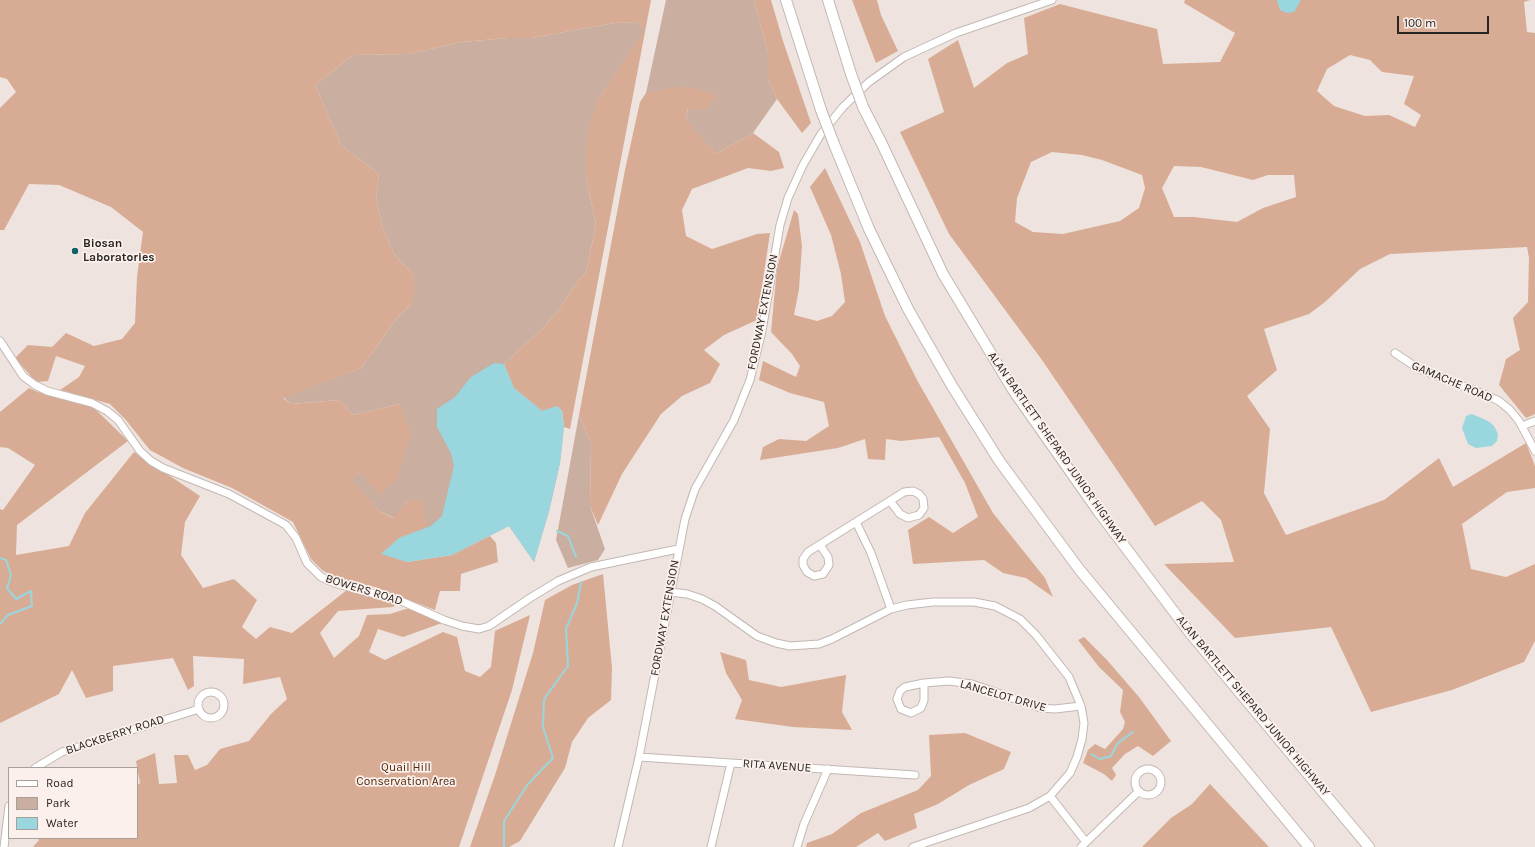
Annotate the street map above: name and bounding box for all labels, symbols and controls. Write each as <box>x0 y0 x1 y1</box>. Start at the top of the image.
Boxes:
scale bar <box>1399 8 1491 34</box>
text: 100 m <box>1404 16 1436 30</box>
place label: Biosan Laboratories <box>83 237 155 265</box>
marker: Biosan Laboratories <box>70 246 80 256</box>
street label: FORDWAY EXTENSION <box>745 253 781 371</box>
street label: ALAN BARTLETT SHEPARD JUNIOR HIGHWAY <box>985 349 1129 547</box>
street label: GAMACHE ROAD <box>1409 358 1495 406</box>
street label: FORDWAY EXTENSION <box>648 559 682 677</box>
street label: BOWERS ROAD <box>324 571 404 609</box>
street label: ALAN BARTLETT SHEPARD JUNIOR HIGHWAY <box>1173 613 1333 799</box>
street label: LANCELOT DRIVE <box>958 677 1048 715</box>
street label: BLACKBERRY ROAD <box>64 712 166 758</box>
street label: RITA AVENUE <box>742 756 812 776</box>
park label: Quail Hill Conservation Area <box>356 761 456 789</box>
legend <box>8 767 138 839</box>
text: Road <box>46 776 74 790</box>
text: Park <box>46 796 70 810</box>
text: Water <box>46 816 78 830</box>

